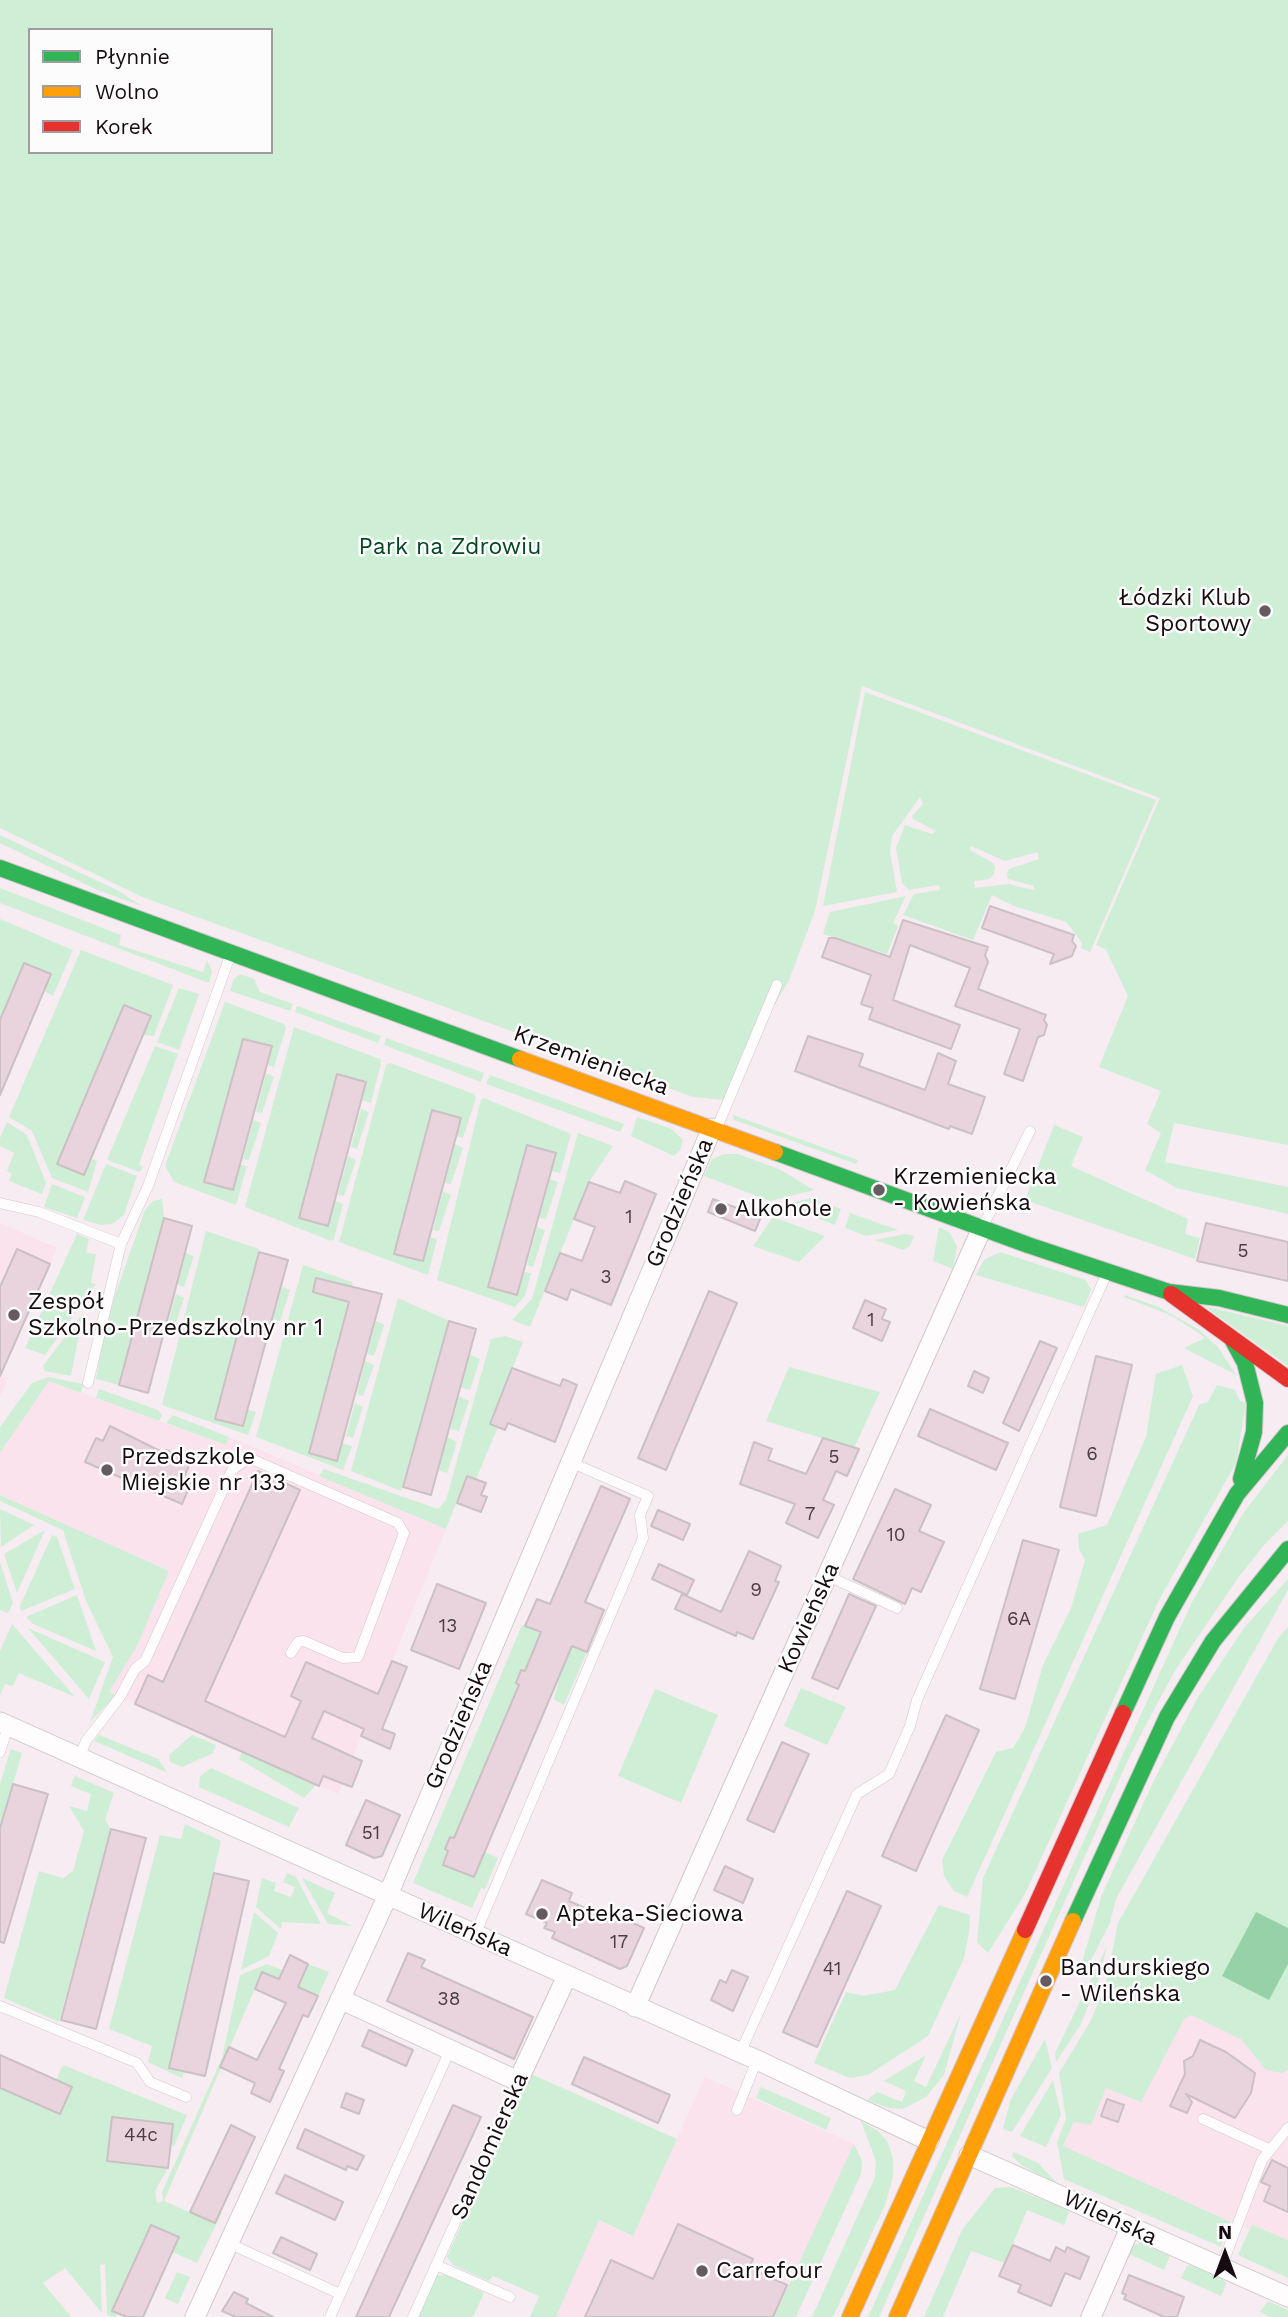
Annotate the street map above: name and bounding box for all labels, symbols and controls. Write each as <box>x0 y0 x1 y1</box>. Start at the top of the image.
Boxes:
legend <box>28 28 273 154</box>
text: Płynnie <box>95 44 170 69</box>
text: Wolno <box>95 79 159 104</box>
text: Korek <box>95 114 153 139</box>
park label: Park na Zdrowiu <box>359 533 541 561</box>
place label: Łódzki Klub Sportowy <box>1119 584 1251 638</box>
marker: Łódzki Klub Sportowy <box>1257 603 1273 619</box>
street label: Krzemieniecka <box>509 1020 673 1102</box>
street label: Grodzieńska <box>640 1134 720 1272</box>
place label: Krzemieniecka - Kowieńska <box>893 1163 1056 1217</box>
marker: Krzemieniecka - Kowieńska <box>871 1182 887 1198</box>
place label: Alkohole <box>735 1195 832 1223</box>
marker: Alkohole <box>713 1201 729 1217</box>
house number: 1 <box>625 1206 633 1228</box>
house number: 5 <box>1237 1240 1249 1262</box>
house number: 3 <box>600 1266 612 1288</box>
place label: Zespół Szkolno-Przedszkolny nr 1 <box>28 1288 323 1342</box>
marker: Zespół Szkolno-Przedszkolny nr 1 <box>6 1307 22 1323</box>
house number: 1 <box>867 1309 875 1331</box>
place label: Przedszkole Miejskie nr 133 <box>121 1443 286 1497</box>
house number: 6 <box>1086 1443 1098 1465</box>
house number: 5 <box>828 1446 840 1468</box>
marker: Przedszkole Miejskie nr 133 <box>99 1462 115 1478</box>
house number: 7 <box>805 1503 815 1525</box>
house number: 10 <box>886 1524 906 1546</box>
street label: Kowieńska <box>772 1558 846 1678</box>
house number: 9 <box>750 1579 762 1601</box>
house number: 6A <box>1007 1608 1031 1630</box>
house number: 13 <box>439 1615 457 1637</box>
street label: Grodzieńska <box>419 1656 499 1794</box>
house number: 51 <box>362 1822 380 1844</box>
street label: Wileńska <box>413 1897 517 1963</box>
place label: Apteka-Sieciowa <box>556 1900 743 1928</box>
marker: Apteka-Sieciowa <box>534 1906 550 1922</box>
house number: 17 <box>610 1931 628 1953</box>
place label: Bandurskiego - Wileńska <box>1060 1954 1210 2008</box>
house number: 41 <box>823 1958 841 1980</box>
marker: Bandurskiego - Wileńska <box>1038 1973 1054 1989</box>
house number: 38 <box>438 1988 460 2010</box>
street label: Sandomierska <box>445 2068 535 2224</box>
house number: 44c <box>124 2124 158 2146</box>
street label: Wileńska <box>1059 2184 1161 2252</box>
north arrow <box>1190 2219 1260 2289</box>
text: N <box>1218 2221 1232 2244</box>
place label: Carrefour <box>716 2257 822 2285</box>
marker: Carrefour <box>694 2263 710 2279</box>

